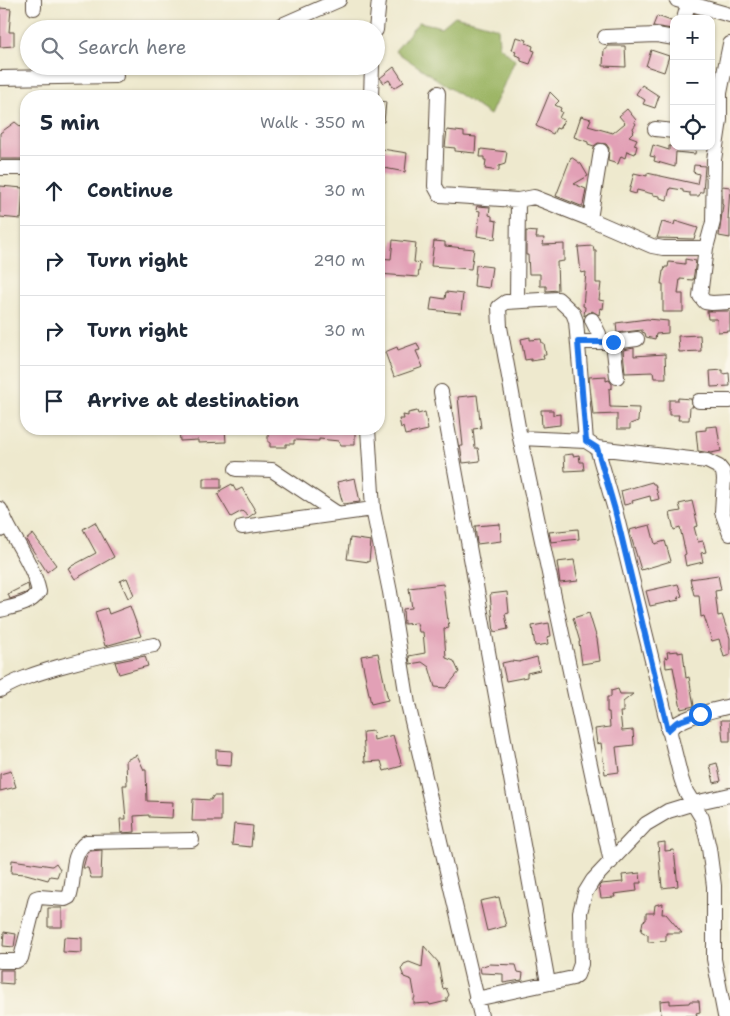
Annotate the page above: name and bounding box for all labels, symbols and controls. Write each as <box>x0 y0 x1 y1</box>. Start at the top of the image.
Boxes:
map controls <box>670 15 715 150</box>
button: + <box>670 15 715 60</box>
search box <box>20 20 385 75</box>
icon: search <box>38 34 66 62</box>
text: Search here <box>78 35 187 60</box>
button: − <box>670 60 715 105</box>
button: locate <box>670 105 715 150</box>
text: 5 min <box>40 109 100 137</box>
text: Walk · 350 m <box>260 112 365 133</box>
icon: ahead <box>40 177 68 205</box>
text: Continue <box>87 178 173 203</box>
text: 30 m <box>324 180 365 201</box>
icon: right <box>40 247 68 275</box>
text: Turn right <box>87 248 188 273</box>
text: 290 m <box>313 250 365 271</box>
icon: right <box>40 317 68 345</box>
text: Turn right <box>87 318 188 343</box>
text: 30 m <box>324 320 365 341</box>
route end <box>602 331 625 354</box>
icon: arrive <box>40 387 68 415</box>
text: Arrive at destination <box>87 388 299 413</box>
route start <box>689 703 712 726</box>

